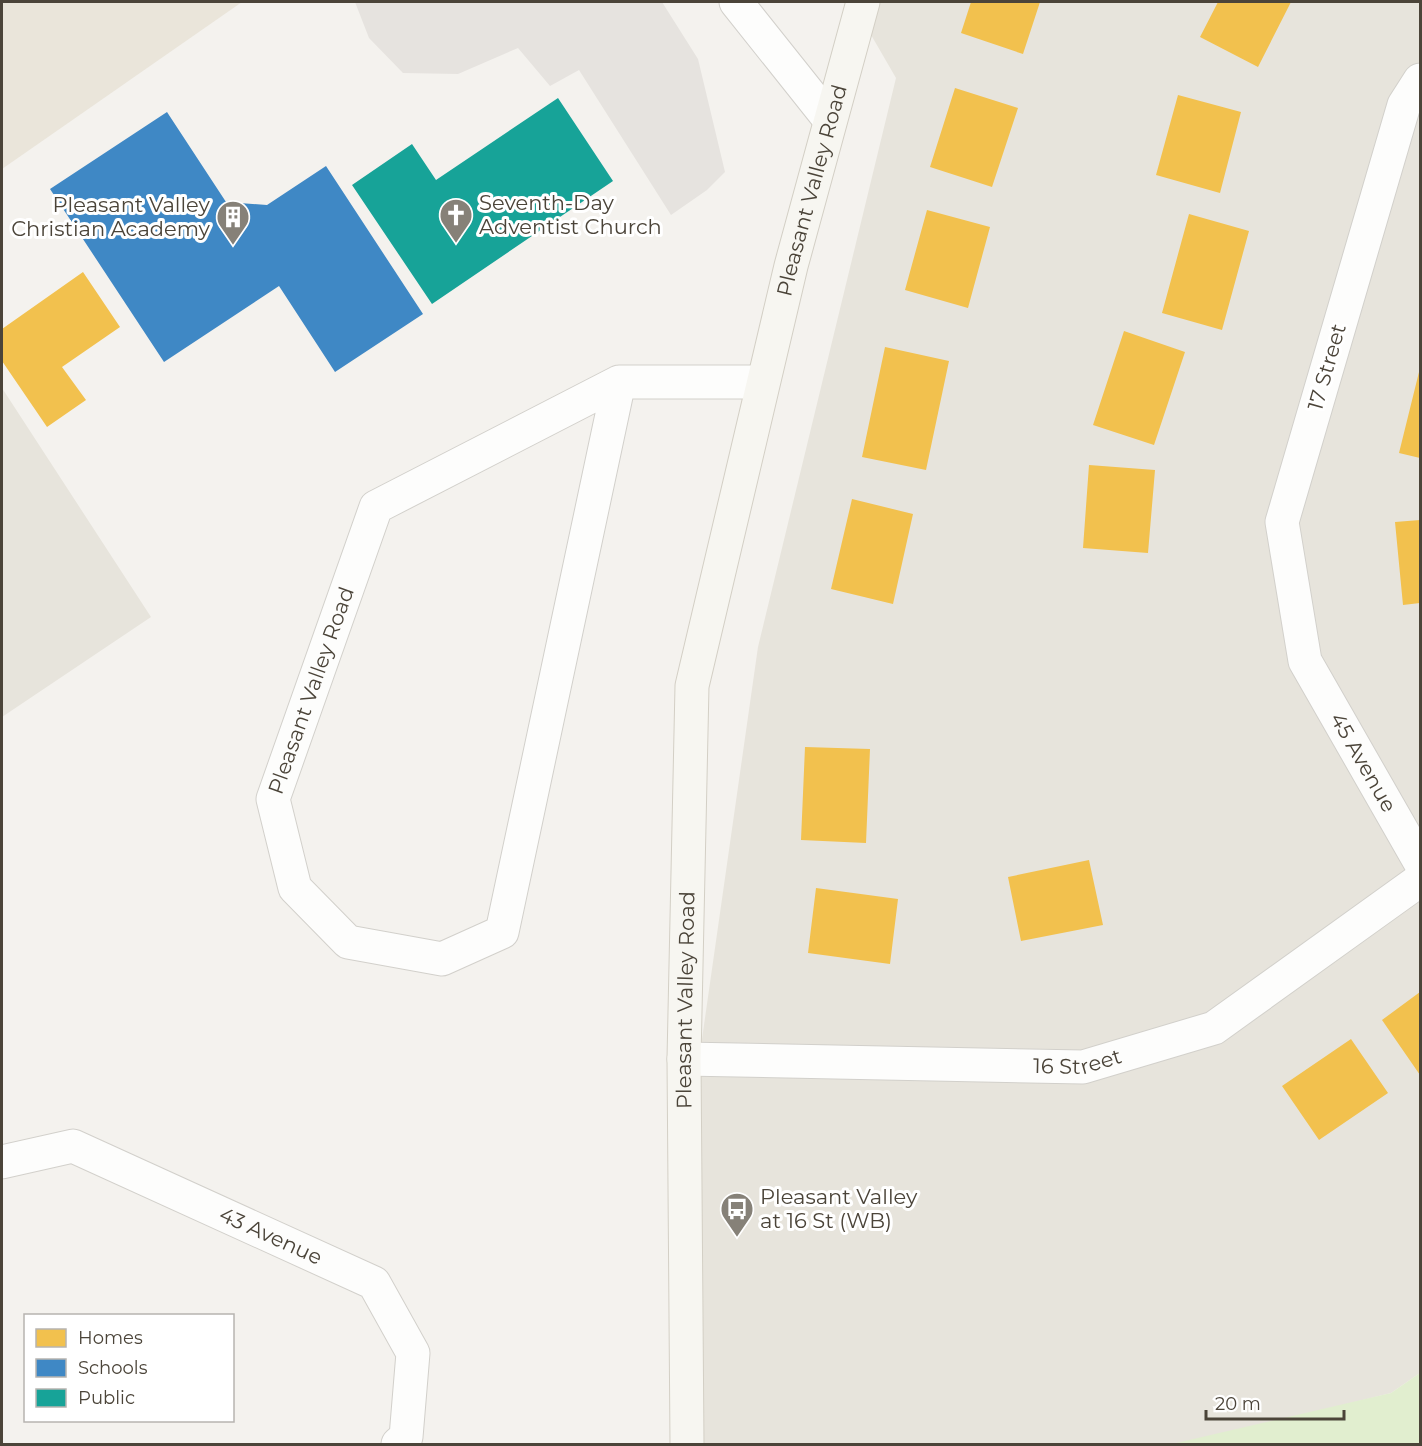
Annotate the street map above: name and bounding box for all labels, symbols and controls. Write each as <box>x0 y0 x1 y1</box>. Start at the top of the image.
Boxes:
street label: Pleasant Valley Road <box>771 82 852 299</box>
place label: Seventh-Day Adventist Church <box>479 190 662 239</box>
place label: Pleasant Valley Christian Academy <box>11 192 211 241</box>
church icon: Seventh-Day Adventist Church <box>438 197 474 244</box>
building icon: Pleasant Valley Christian Academy <box>215 199 251 246</box>
street label: 17 Street <box>1302 321 1351 413</box>
street label: Pleasant Valley Road <box>263 583 359 797</box>
street label: 45 Avenue <box>1325 708 1402 816</box>
street label: Pleasant Valley Road <box>671 891 700 1109</box>
street label: 16 Street <box>1033 1043 1124 1079</box>
place label: Pleasant Valley at 16 St (WB) <box>760 1184 918 1233</box>
bus stop icon: Pleasant Valley at 16 St (WB) <box>719 1191 755 1238</box>
street label: 43 Avenue <box>216 1201 326 1270</box>
legend <box>24 1314 234 1422</box>
text: Homes <box>78 1327 143 1349</box>
text: Schools <box>78 1357 148 1379</box>
scale bar <box>1206 1383 1344 1421</box>
text: Public <box>78 1387 135 1409</box>
text: 20 m <box>1215 1393 1261 1415</box>

